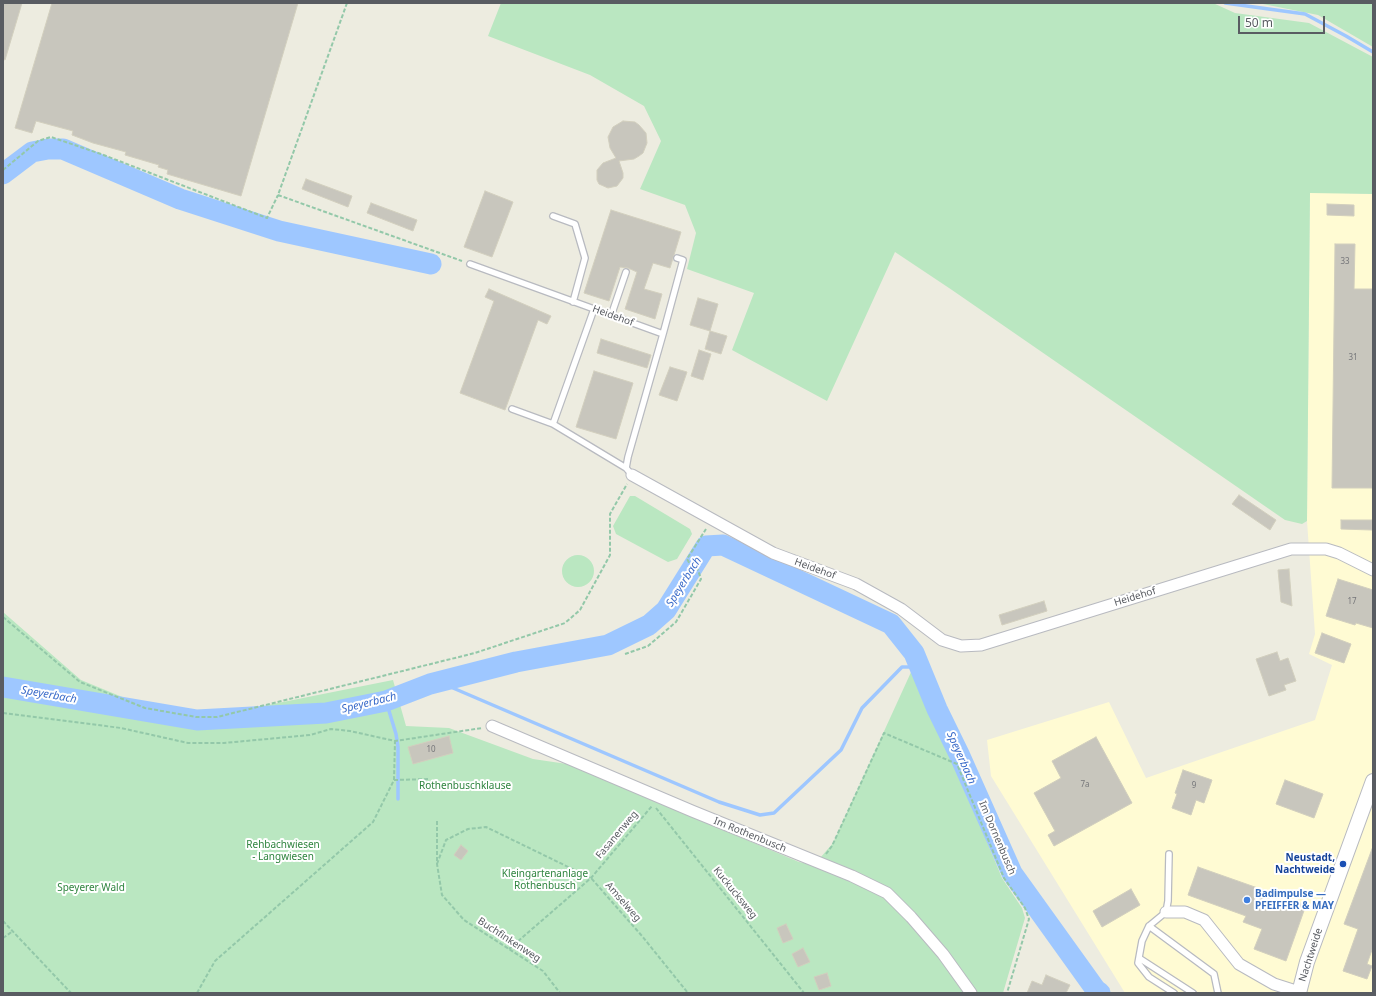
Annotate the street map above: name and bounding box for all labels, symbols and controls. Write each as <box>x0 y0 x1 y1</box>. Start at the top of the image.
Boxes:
scale bar <box>1240 8 1327 34</box>
text: 50 m <box>1245 14 1273 31</box>
house number: 33 <box>1340 257 1350 267</box>
street label: Heidehof <box>591 303 635 329</box>
house number: 31 <box>1348 353 1358 363</box>
water label: Speyerbach <box>664 555 704 609</box>
street label: Heidehof <box>793 556 837 582</box>
street label: Heidehof <box>1113 585 1157 609</box>
house number: 17 <box>1347 597 1357 607</box>
water label: Speyerbach <box>20 684 78 706</box>
water label: Speyerbach <box>340 690 398 716</box>
water label: Speyerbach <box>944 730 978 786</box>
house number: 10 <box>426 745 436 755</box>
park label: Rothenbuschklause <box>419 780 511 792</box>
house number: 7a <box>1080 780 1090 790</box>
house number: 9 <box>1192 781 1196 791</box>
street label: Im Dornenbusch <box>976 799 1018 877</box>
street label: Fasanenweg <box>593 809 641 861</box>
street label: Im Rothenbusch <box>712 815 788 855</box>
park label: Rehbachwiesen - Langwiesen <box>246 839 320 862</box>
place label: Neustadt, Nachtweide <box>1275 852 1335 876</box>
marker: Neustadt, Nachtweide <box>1338 859 1348 869</box>
street label: Kuckucksweg <box>710 865 760 921</box>
park label: Kleingartenanlage Rothenbusch <box>502 868 588 892</box>
street label: Amselweg <box>603 880 643 924</box>
park label: Speyerer Wald <box>57 882 125 894</box>
place label: Badimpulse — PFEIFFER & MAY <box>1255 888 1334 912</box>
marker: Badimpulse — PFEIFFER & MAY <box>1242 895 1252 905</box>
street label: Buchfinkenweg <box>475 915 543 965</box>
street label: Nachtweide <box>1297 927 1325 983</box>

